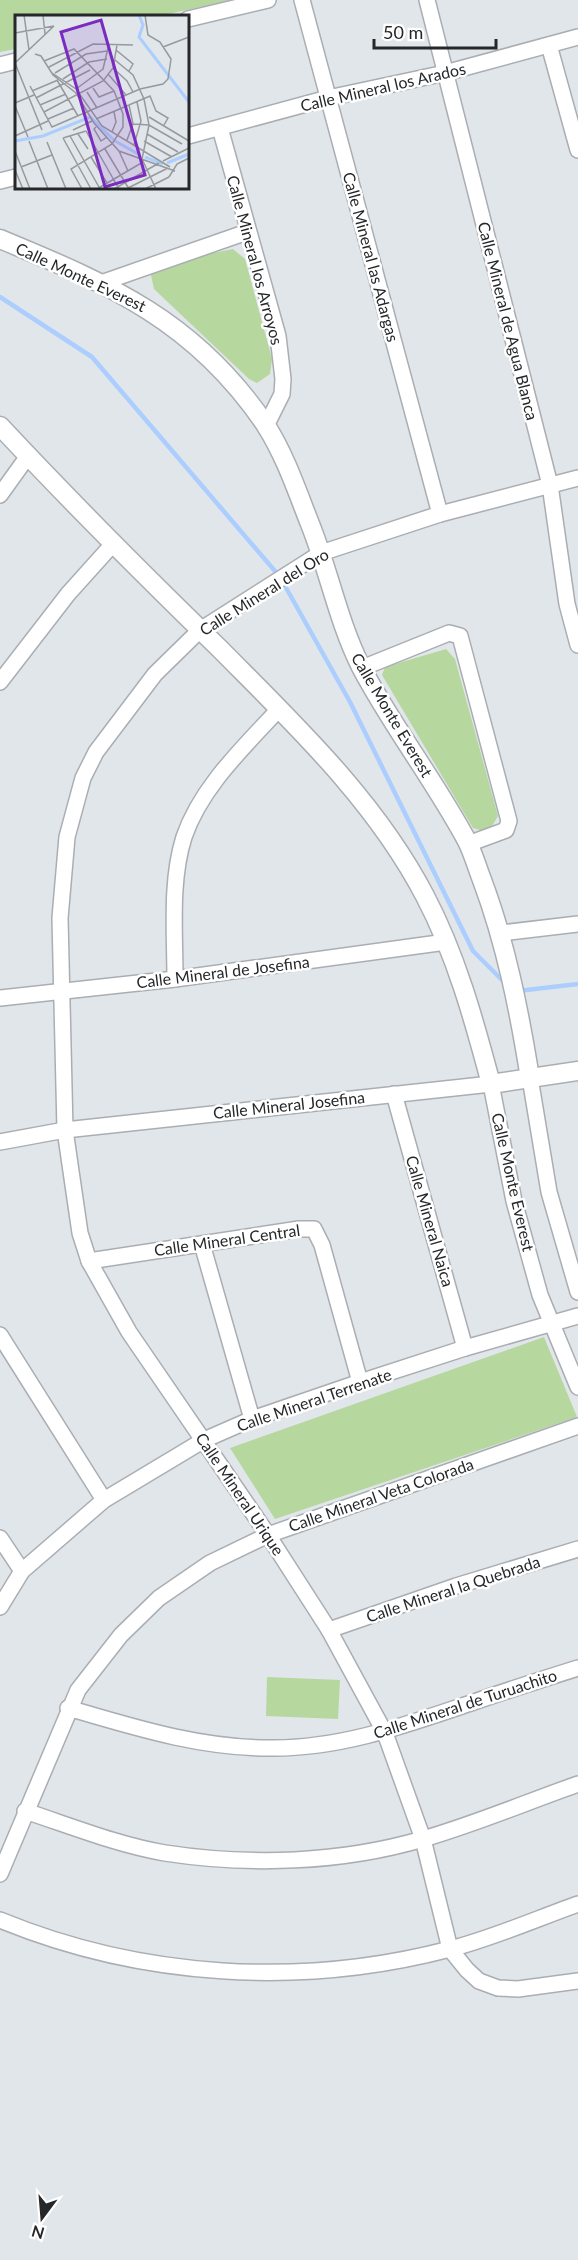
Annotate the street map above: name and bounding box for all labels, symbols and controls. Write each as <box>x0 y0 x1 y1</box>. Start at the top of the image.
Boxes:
scale bar <box>374 12 496 50</box>
inset map <box>15 15 189 189</box>
text: 50 m <box>383 21 423 43</box>
street label: Calle Mineral los Arados <box>298 58 467 115</box>
street label: Calle Mineral las Adargas <box>340 170 403 344</box>
street label: Calle Mineral los Arroyos <box>224 173 287 347</box>
street label: Calle Mineral de Agua Blanca <box>475 220 542 422</box>
street label: Calle Monte Everest <box>13 238 150 315</box>
street label: Calle Mineral del Oro <box>196 544 332 639</box>
street label: Calle Monte Everest <box>348 649 437 780</box>
street label: Calle Mineral de Josefina <box>135 951 311 992</box>
street label: Calle Mineral Josefina <box>212 1087 366 1122</box>
street label: Calle Monte Everest <box>488 1111 539 1253</box>
street label: Calle Mineral Naica <box>403 1153 458 1289</box>
street label: Calle Mineral Central <box>153 1220 301 1259</box>
street label: Calle Mineral Terrenate <box>234 1364 394 1435</box>
street label: Calle Mineral Urique <box>192 1429 288 1559</box>
street label: Calle Mineral Veta Colorada <box>286 1454 476 1535</box>
street label: Calle Mineral la Quebrada <box>364 1551 542 1626</box>
street label: Calle Mineral de Turuachito <box>371 1665 559 1742</box>
north arrow <box>12 2188 72 2248</box>
text: N <box>29 2222 46 2244</box>

